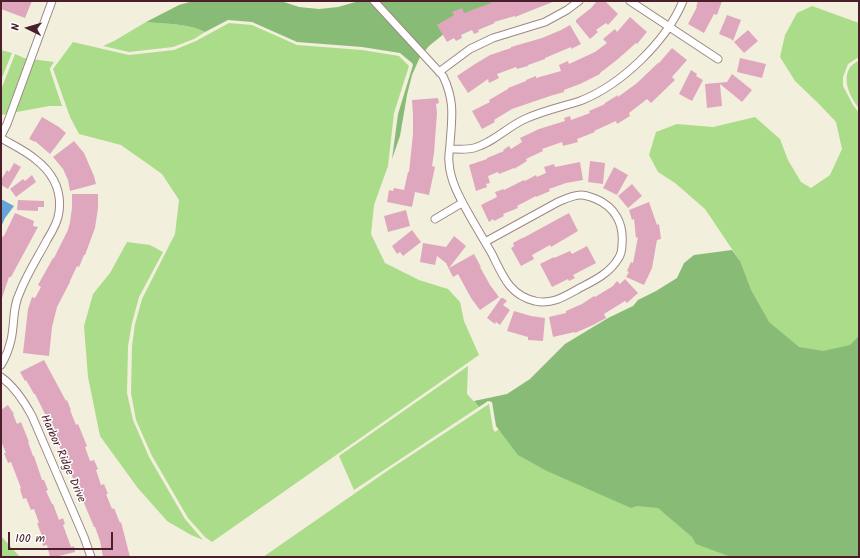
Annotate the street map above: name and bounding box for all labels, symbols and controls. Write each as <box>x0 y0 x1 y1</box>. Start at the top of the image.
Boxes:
north arrow <box>8 8 48 48</box>
text: N <box>7 23 25 31</box>
street label: Harbor Ridge Drive <box>36 413 88 505</box>
scale bar <box>10 524 115 550</box>
text: 100 m <box>15 529 45 548</box>

